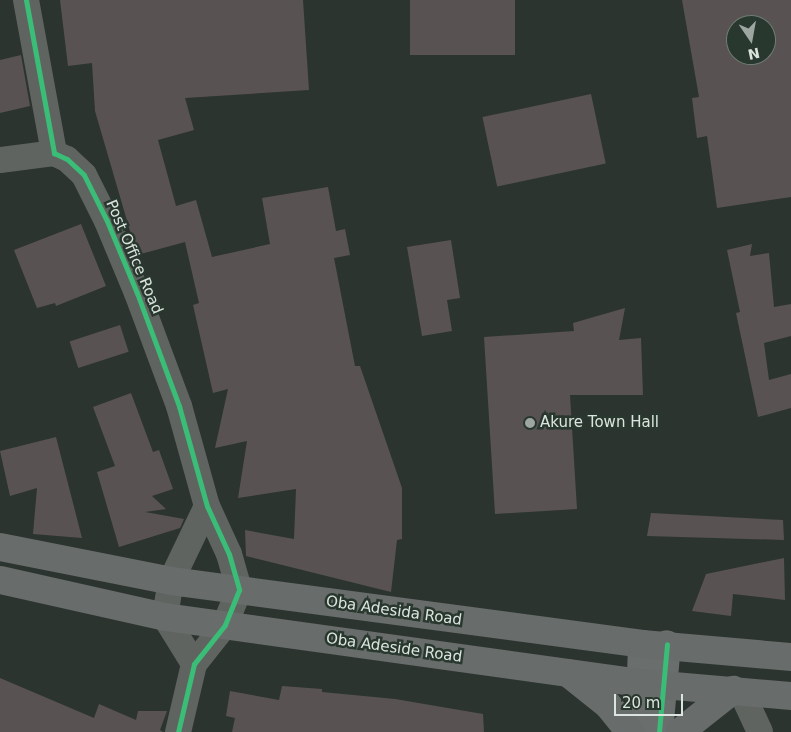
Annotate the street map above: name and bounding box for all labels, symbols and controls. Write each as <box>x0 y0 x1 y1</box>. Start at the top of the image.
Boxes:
north arrow <box>726 15 776 65</box>
text: N <box>747 45 761 63</box>
street label: Post Office Road <box>102 197 166 317</box>
place label: Akure Town Hall <box>540 414 659 432</box>
marker: Akure Town Hall <box>524 417 536 429</box>
street label: Oba Adesida Road <box>325 593 463 629</box>
street label: Oba Adeside Road <box>325 630 463 666</box>
scale bar <box>616 684 685 716</box>
text: 20 m <box>622 694 660 712</box>

